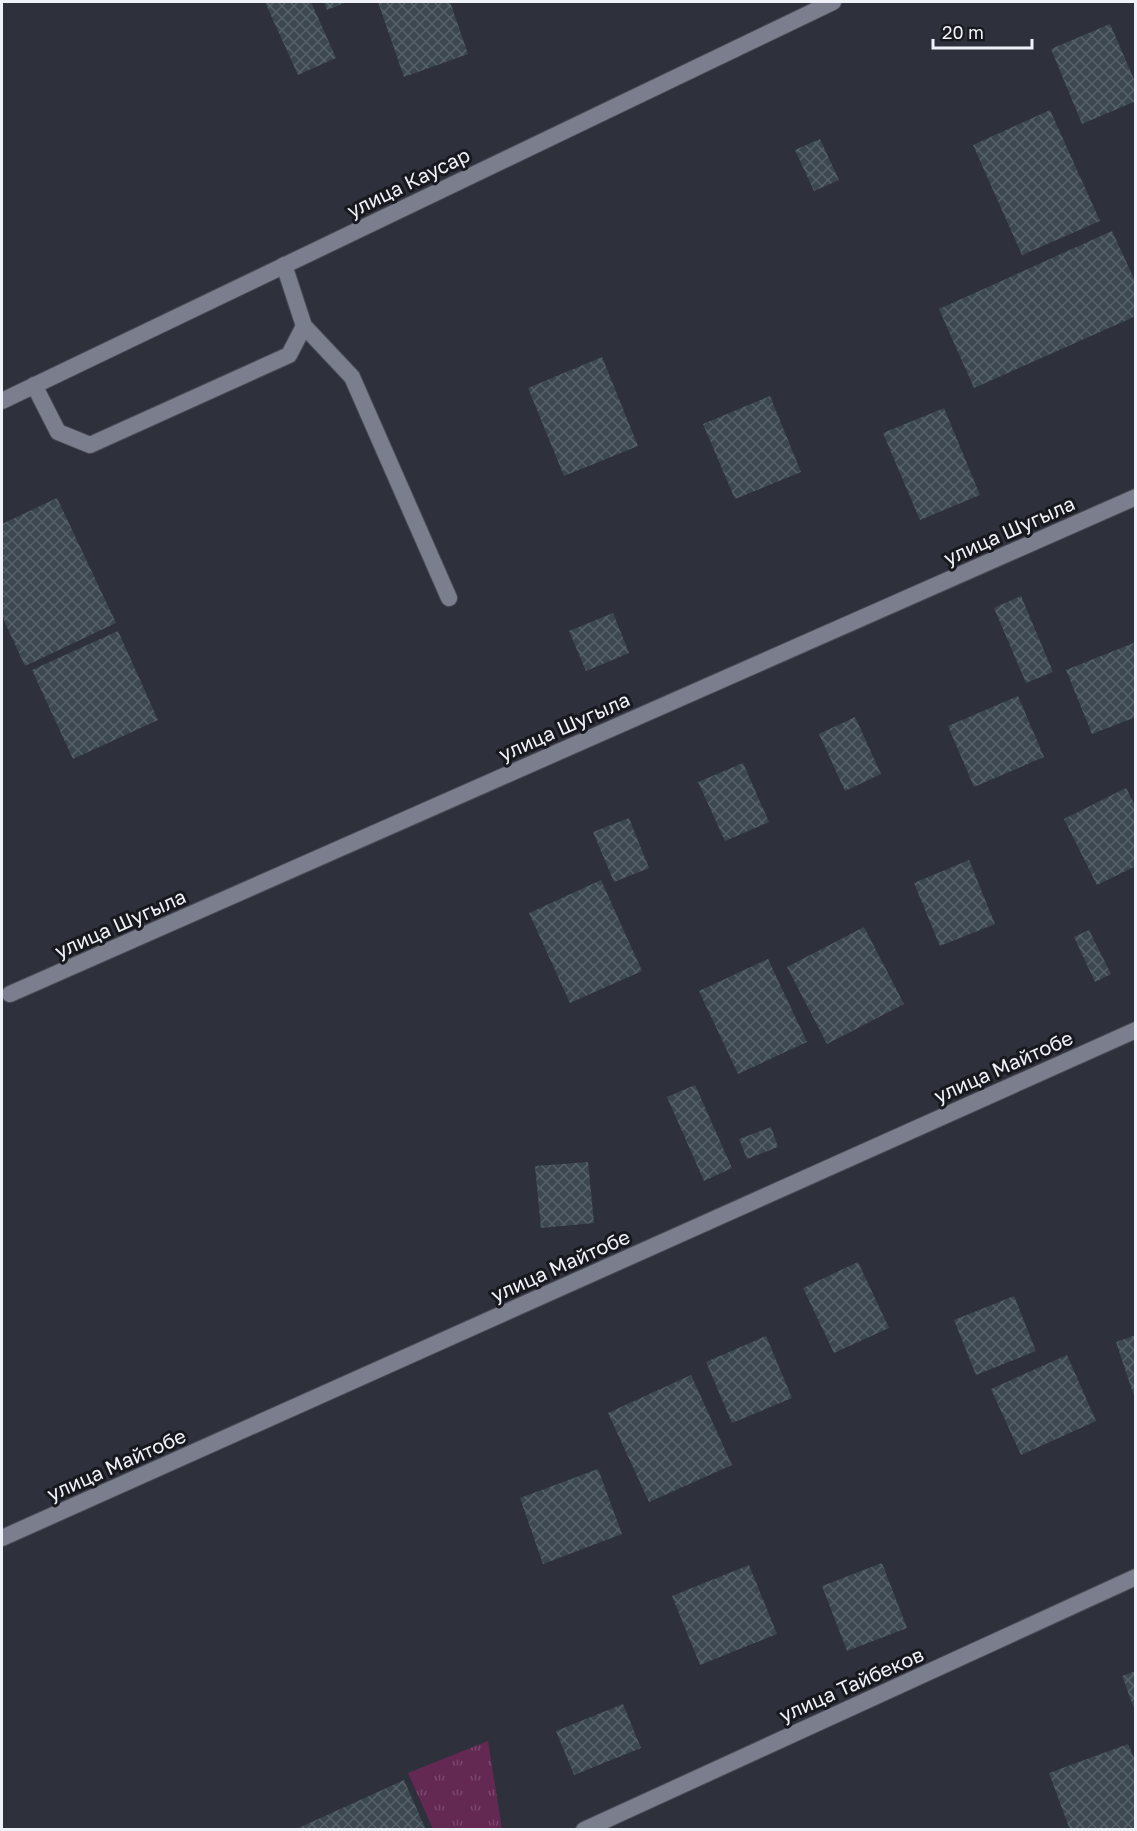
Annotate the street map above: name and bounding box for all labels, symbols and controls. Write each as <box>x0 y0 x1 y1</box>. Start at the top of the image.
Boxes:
scale bar <box>933 12 1032 50</box>
text: 20 m <box>942 21 984 43</box>
street label: улица Каусар <box>343 142 473 222</box>
street label: улица Шугыла <box>940 490 1078 570</box>
street label: улица Шугыла <box>495 686 633 766</box>
street label: улица Шугыла <box>51 883 189 963</box>
street label: улица Майтобе <box>930 1025 1076 1107</box>
street label: улица Майтобе <box>487 1224 633 1306</box>
street label: улица Майтобе <box>43 1423 189 1505</box>
street label: улица Тайбеков <box>775 1641 927 1727</box>

